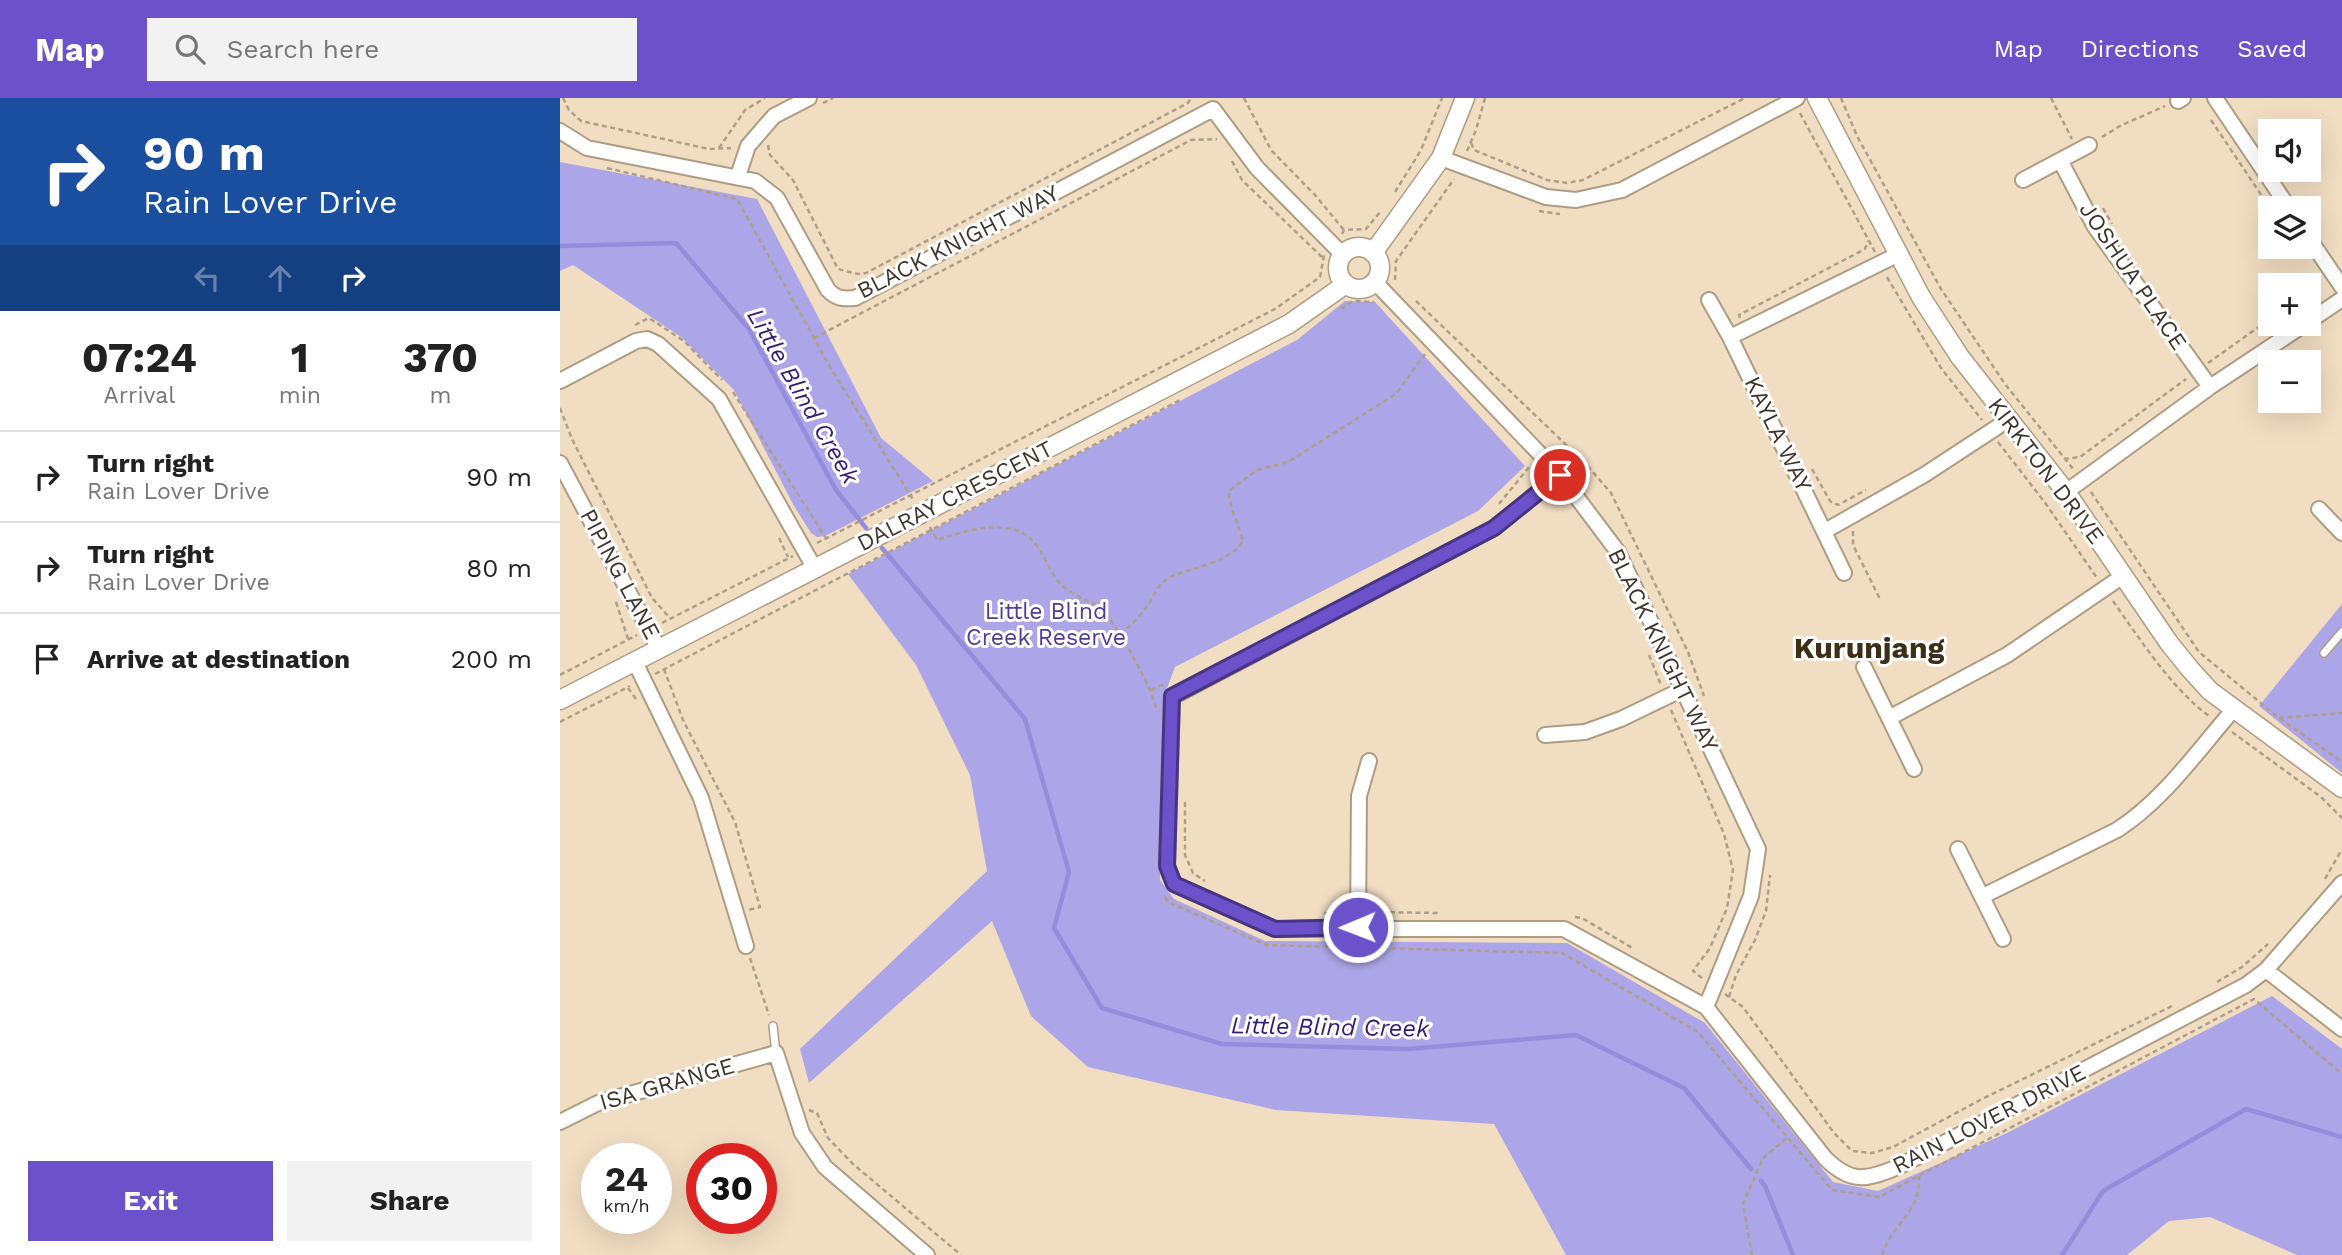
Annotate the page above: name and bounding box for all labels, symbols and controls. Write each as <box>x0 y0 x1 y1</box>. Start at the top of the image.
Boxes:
search box <box>147 18 637 81</box>
text: Map <box>35 30 105 69</box>
icon: search <box>171 30 209 68</box>
text: Search here <box>227 34 379 64</box>
text: Map <box>1994 35 2043 63</box>
text: Directions <box>2081 35 2199 63</box>
text: Saved <box>2237 35 2307 63</box>
map controls <box>2258 119 2321 413</box>
button: sound <box>2258 119 2321 182</box>
text: 90 m <box>143 124 265 182</box>
icon: right <box>28 126 119 217</box>
street label: BLACK KNIGHT WAY <box>853 179 1063 305</box>
text: Rain Lover Drive <box>143 183 397 221</box>
button: layers <box>2258 196 2321 259</box>
street label: JOSHUA PLACE <box>2074 197 2192 355</box>
icon: left <box>188 259 226 297</box>
icon: ahead <box>261 259 299 297</box>
icon: right <box>334 259 372 297</box>
button: + <box>2258 273 2321 336</box>
water label: Little Blind Creek <box>741 303 865 490</box>
text: 07:24 <box>82 333 197 382</box>
text: 1 <box>291 333 309 382</box>
text: 370 <box>403 333 478 382</box>
button: − <box>2258 350 2321 413</box>
street label: KAYLA WAY <box>1739 372 1817 496</box>
text: Arrival <box>103 382 175 409</box>
text: min <box>279 382 321 409</box>
text: m <box>430 382 451 409</box>
street label: KIRKTON DRIVE <box>1982 393 2110 549</box>
street label: DALRAY CRESCENT <box>853 435 1057 557</box>
pin <box>1530 445 1590 505</box>
text: Turn right <box>87 448 214 478</box>
icon: arrive <box>1541 456 1579 494</box>
icon: right <box>28 458 66 496</box>
text: 90 m <box>466 462 532 492</box>
text: Rain Lover Drive <box>87 478 270 505</box>
street label: PIPING LANE <box>574 504 666 644</box>
text: Turn right <box>87 539 214 569</box>
street label: BLACK KNIGHT WAY <box>1602 544 1724 756</box>
icon: right <box>28 549 66 587</box>
text: 80 m <box>466 553 532 583</box>
text: Rain Lover Drive <box>87 569 270 596</box>
park label: Little Blind Creek Reserve <box>966 598 1126 651</box>
district label: Kurunjang <box>1794 630 1945 665</box>
icon: arrive <box>28 640 66 678</box>
text: Arrive at destination <box>87 644 350 674</box>
text: 200 m <box>451 644 532 674</box>
position arrow <box>1321 890 1395 964</box>
water label: Little Blind Creek <box>1231 1011 1430 1043</box>
street label: ISA GRANGE <box>597 1052 737 1116</box>
street label: RAIN LOVER DRIVE <box>1888 1059 2090 1179</box>
speed limit sign: 30 <box>686 1143 777 1234</box>
text: 24 <box>605 1158 648 1200</box>
button: Exit <box>28 1161 273 1241</box>
button: Share <box>287 1161 532 1241</box>
text: km/h <box>603 1195 650 1216</box>

